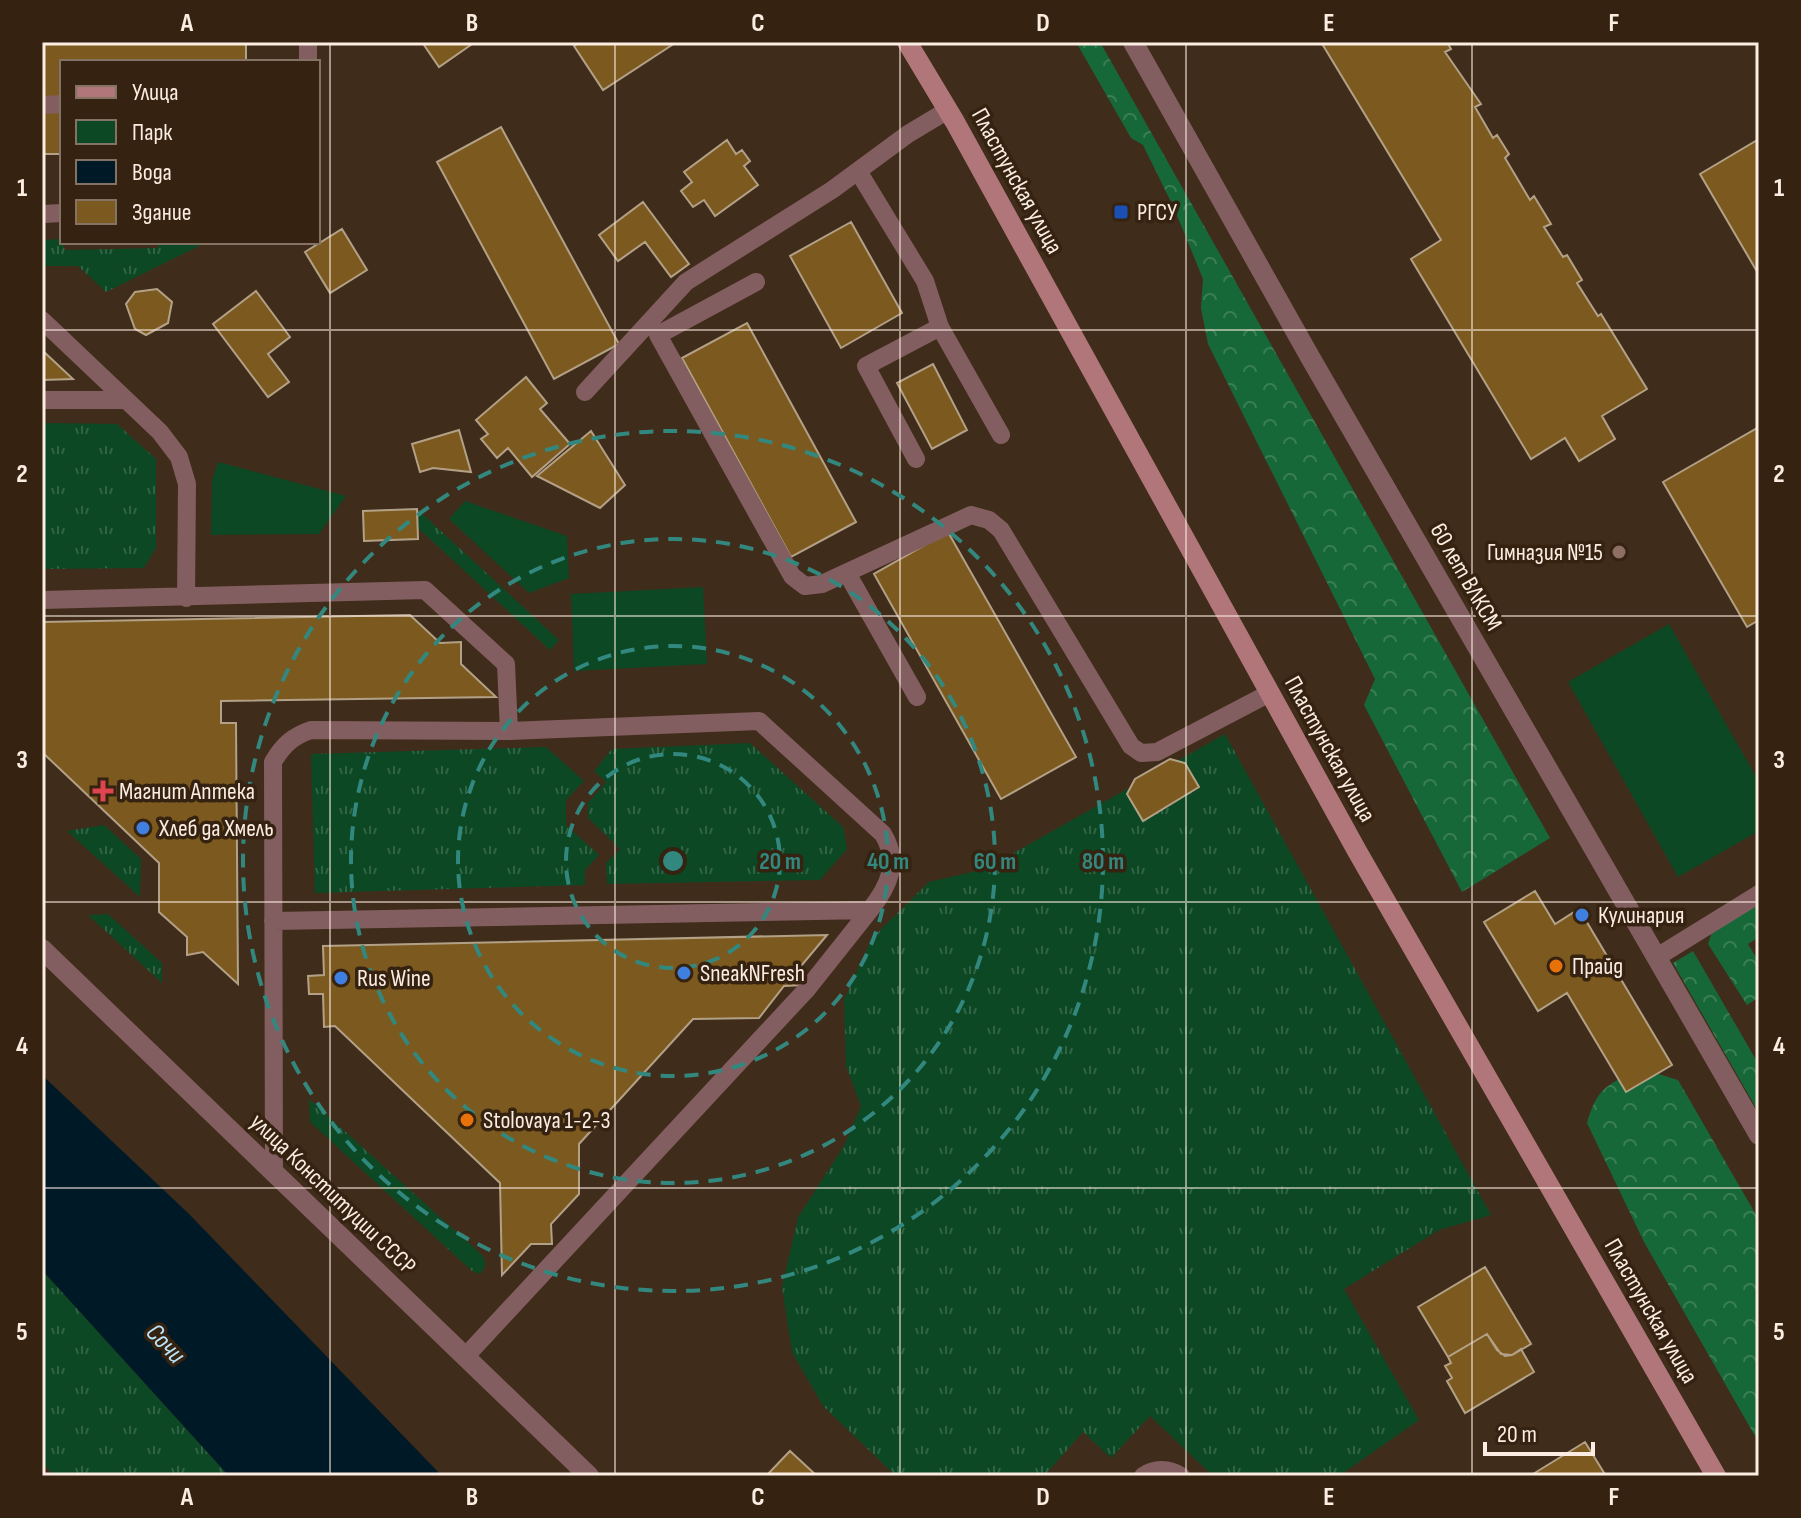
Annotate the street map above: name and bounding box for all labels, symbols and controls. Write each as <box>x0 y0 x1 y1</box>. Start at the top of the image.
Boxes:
text: A <box>180 8 194 39</box>
text: B <box>466 8 478 39</box>
text: C <box>751 8 765 39</box>
text: D <box>1036 8 1050 39</box>
text: E <box>1323 8 1335 39</box>
text: F <box>1609 8 1620 39</box>
legend <box>60 60 320 244</box>
text: Улица <box>132 78 178 107</box>
street label: Пластунская улица <box>965 103 1069 259</box>
text: Парк <box>132 118 173 147</box>
text: Вода <box>132 158 172 187</box>
text: 1 <box>17 173 27 204</box>
text: 1 <box>1774 173 1784 204</box>
text: Здание <box>132 198 191 227</box>
place label: РГСУ <box>1137 198 1177 227</box>
marker: РГСУ <box>1112 203 1130 221</box>
text: 2 <box>16 459 28 490</box>
text: 2 <box>1773 459 1785 490</box>
street label: 60 лет ВЛКСМ <box>1424 518 1508 636</box>
place label: Гимназия №15 <box>1487 538 1603 567</box>
marker: Гимназия №15 <box>1610 543 1628 561</box>
street label: Пластунская улица <box>1278 671 1382 827</box>
text: 3 <box>16 745 28 776</box>
text: 3 <box>1773 745 1785 776</box>
place label: Магнит Аптека <box>119 777 255 806</box>
marker: Магнит Аптека <box>94 782 112 800</box>
place label: Хлеб да Хмель <box>158 814 274 843</box>
marker: Хлеб да Хмель <box>134 819 152 837</box>
centre of rings <box>659 847 687 875</box>
text: 20 m <box>759 847 801 876</box>
text: 40 m <box>867 847 909 876</box>
text: 60 m <box>974 847 1016 876</box>
text: 80 m <box>1082 847 1124 876</box>
place label: Кулинария <box>1598 901 1685 930</box>
marker: Кулинария <box>1573 906 1591 924</box>
place label: Прайд <box>1572 952 1623 981</box>
marker: Прайд <box>1547 957 1565 975</box>
place label: SneakNFresh <box>700 959 805 988</box>
place label: Rus Wine <box>357 964 431 993</box>
marker: SneakNFresh <box>675 964 693 982</box>
marker: Rus Wine <box>332 969 350 987</box>
text: 4 <box>16 1031 28 1062</box>
text: 4 <box>1773 1031 1785 1062</box>
place label: Stolovaya 1-2-3 <box>483 1106 611 1135</box>
street label: улица Конституции СССР <box>244 1107 422 1281</box>
marker: Stolovaya 1-2-3 <box>458 1111 476 1129</box>
street label: Пластунская улица <box>1598 1234 1704 1388</box>
text: 5 <box>16 1317 28 1348</box>
water label: Сочи <box>139 1317 191 1371</box>
text: 5 <box>1773 1317 1785 1348</box>
scale bar <box>1485 1406 1593 1456</box>
text: 20 m <box>1497 1420 1537 1449</box>
text: A <box>180 1482 194 1513</box>
text: B <box>466 1482 478 1513</box>
text: C <box>751 1482 765 1513</box>
text: D <box>1036 1482 1050 1513</box>
text: E <box>1323 1482 1335 1513</box>
text: F <box>1609 1482 1620 1513</box>

